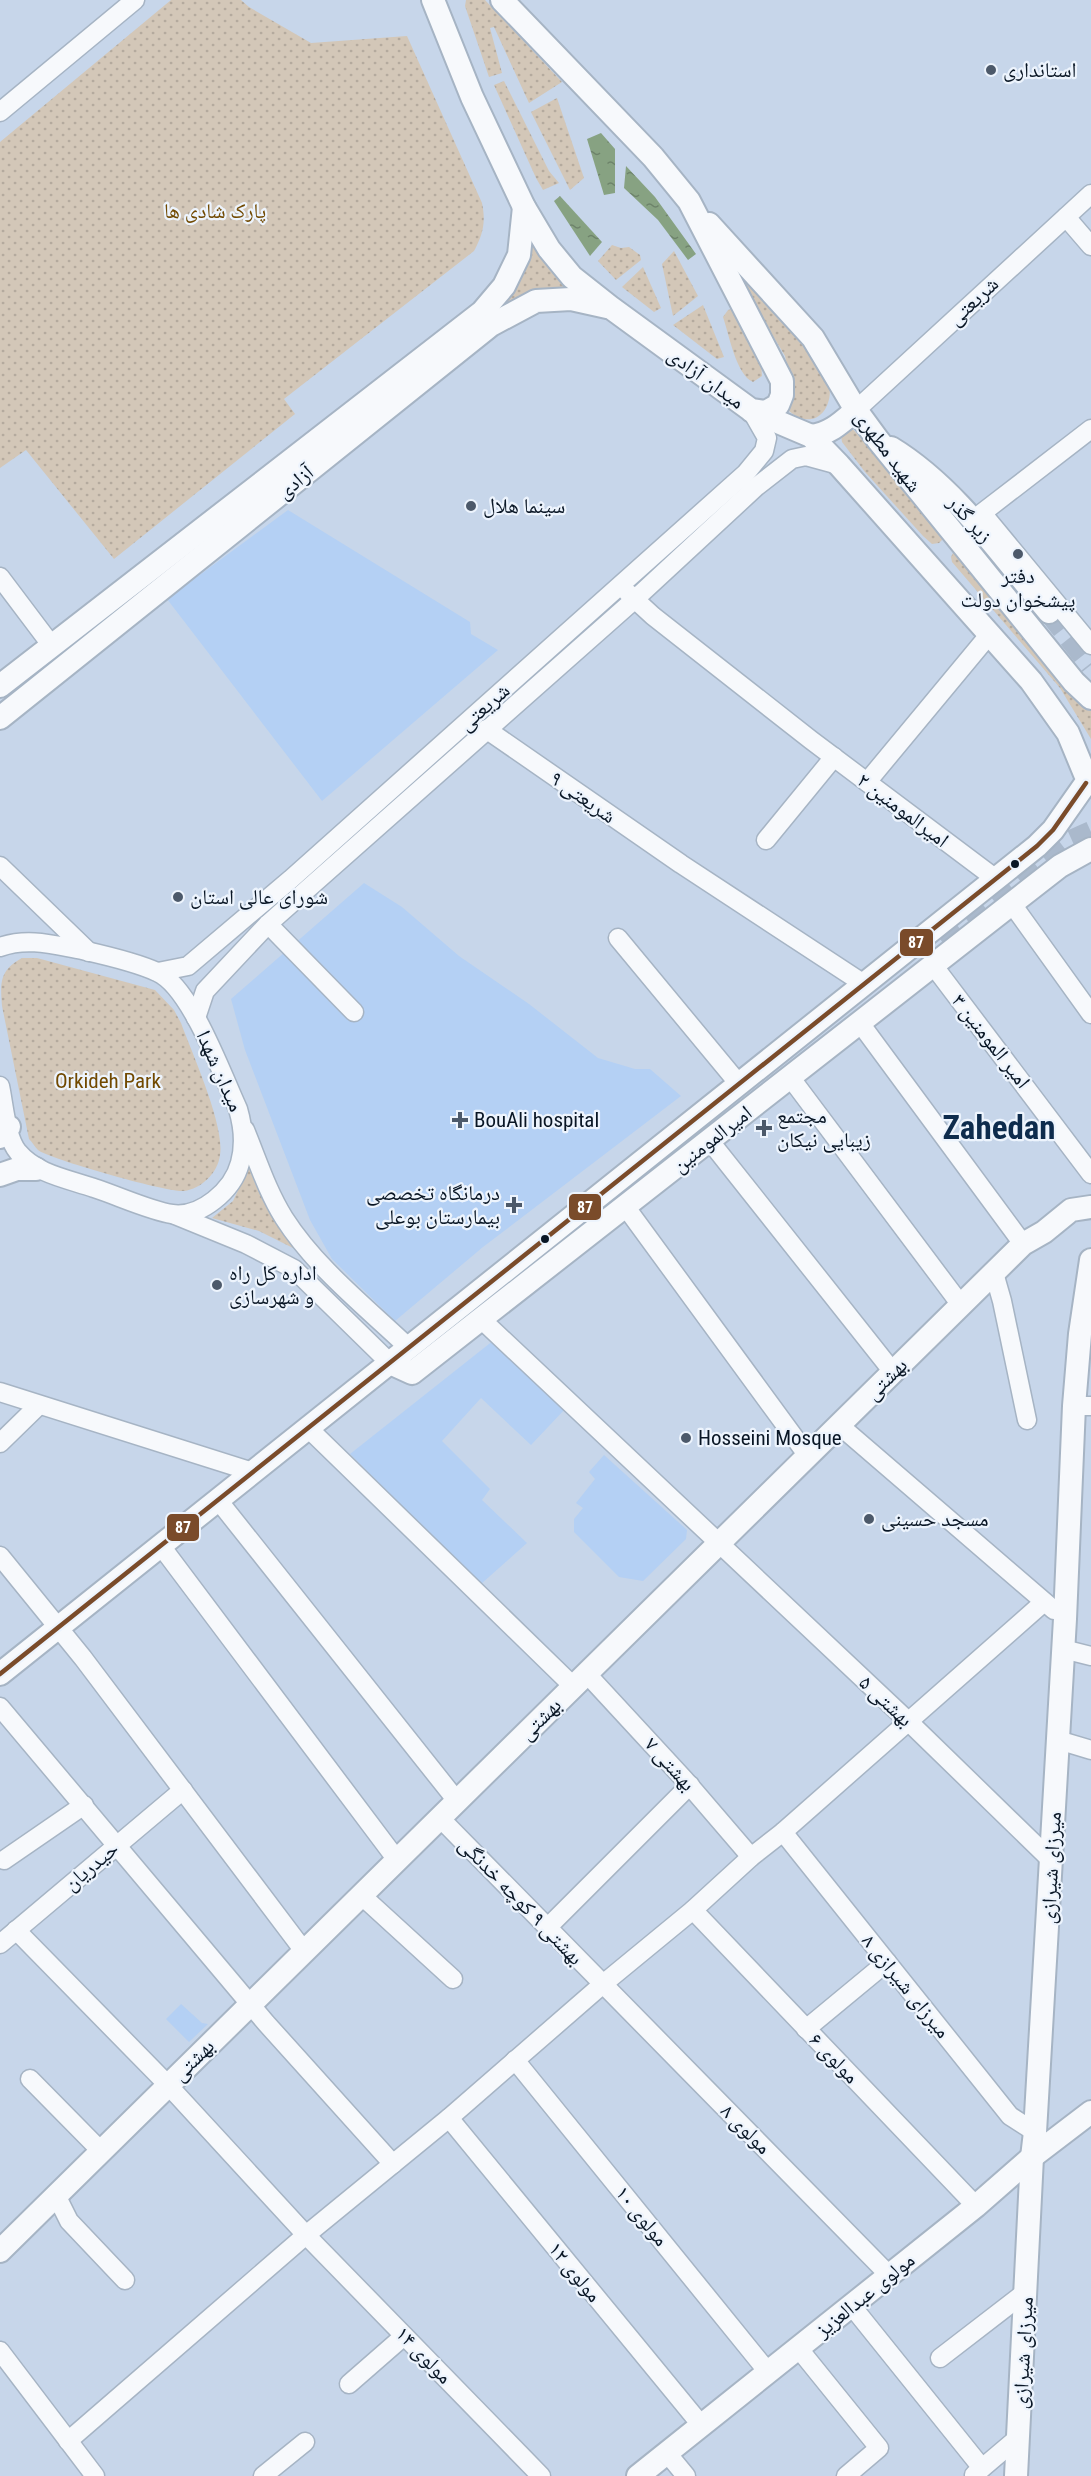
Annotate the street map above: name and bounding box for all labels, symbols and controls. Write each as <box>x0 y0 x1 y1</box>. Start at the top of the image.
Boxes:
place label: استانداری <box>1003 58 1077 82</box>
marker: استانداری <box>984 63 998 77</box>
park label: پارک شادی ها <box>164 199 266 223</box>
street label: شریعتی <box>943 272 1004 331</box>
street label: میدان آزادی <box>663 342 749 414</box>
street label: شهید مطهری <box>849 405 927 497</box>
street label: آزادی <box>272 460 319 504</box>
street label: زیر گذر <box>942 490 997 548</box>
place label: سینما هلال <box>483 494 565 518</box>
marker: سینما هلال <box>464 499 478 513</box>
marker: دفتر پیشخوان دولت <box>1011 547 1025 561</box>
place label: دفتر پیشخوان دولت <box>961 564 1075 612</box>
street label: شریعتی <box>453 678 515 737</box>
street label: شریعتی ۹ <box>545 766 620 829</box>
street label: امیرالمومنین ۲ <box>852 768 954 853</box>
unlabelled marker <box>1009 858 1021 870</box>
place label: شورای عالی استان <box>190 885 328 910</box>
marker: شورای عالی استان <box>171 890 185 904</box>
line badge: 87 <box>899 928 934 957</box>
text: 87 <box>908 933 924 952</box>
street label: امیر المومنین ۳ <box>946 989 1035 1094</box>
street label: میدان شهدا <box>192 1027 248 1115</box>
park label: Orkideh Park <box>55 1069 162 1093</box>
street label: امیرالمومنین <box>668 1101 757 1178</box>
place label: مجتمع زیبایی نیکان <box>777 1104 871 1153</box>
place label: BouAli hospital <box>474 1108 599 1132</box>
district label: Zahedan <box>942 1108 1056 1147</box>
marker: BouAli hospital <box>451 1111 469 1129</box>
marker: مجتمع زیبایی نیکان <box>755 1119 773 1137</box>
place label: درمانگاه تخصصی بیمارستان بوعلی <box>366 1181 500 1230</box>
line badge: 87 <box>568 1193 602 1221</box>
marker: درمانگاه تخصصی بیمارستان بوعلی <box>505 1196 523 1214</box>
text: 87 <box>577 1198 593 1217</box>
unlabelled marker <box>539 1233 551 1245</box>
place label: اداره کل راه و شهرسازی <box>229 1261 317 1309</box>
marker: اداره کل راه و شهرسازی <box>210 1278 224 1292</box>
street label: بهشتی <box>860 1353 913 1406</box>
place label: Hosseini Mosque <box>698 1426 842 1450</box>
marker: Hosseini Mosque <box>679 1431 693 1445</box>
place label: مسجد حسینی <box>881 1507 989 1532</box>
marker: مسجد حسینی <box>862 1512 876 1526</box>
line badge: 87 <box>166 1513 200 1542</box>
text: 87 <box>175 1518 191 1537</box>
street label: بهشتی ۵ <box>854 1670 918 1732</box>
street label: بهشتی <box>514 1693 567 1746</box>
street label: بهشتی ۷ <box>639 1732 700 1796</box>
street label: میرزای شیرازی <box>1036 1811 1066 1925</box>
street label: بهشتی ۹ کوچه خدنگی <box>453 1832 588 1971</box>
street label: حیدریان <box>59 1836 123 1896</box>
street label: میرزای شیرازی ۸ <box>857 1929 955 2043</box>
street label: مولوی ۶ <box>804 2028 864 2088</box>
street label: بهشتی <box>167 2034 220 2087</box>
street label: مولوی ۸ <box>716 2099 776 2159</box>
street label: مولوی ۱۰ <box>611 2181 673 2251</box>
street label: مولوی ۱۲ <box>544 2237 606 2307</box>
street label: مولوی عبدالعزیز <box>810 2248 919 2343</box>
street label: میرزای شیرازی <box>1008 2296 1038 2410</box>
street label: مولوی ۱۴ <box>391 2321 457 2389</box>

